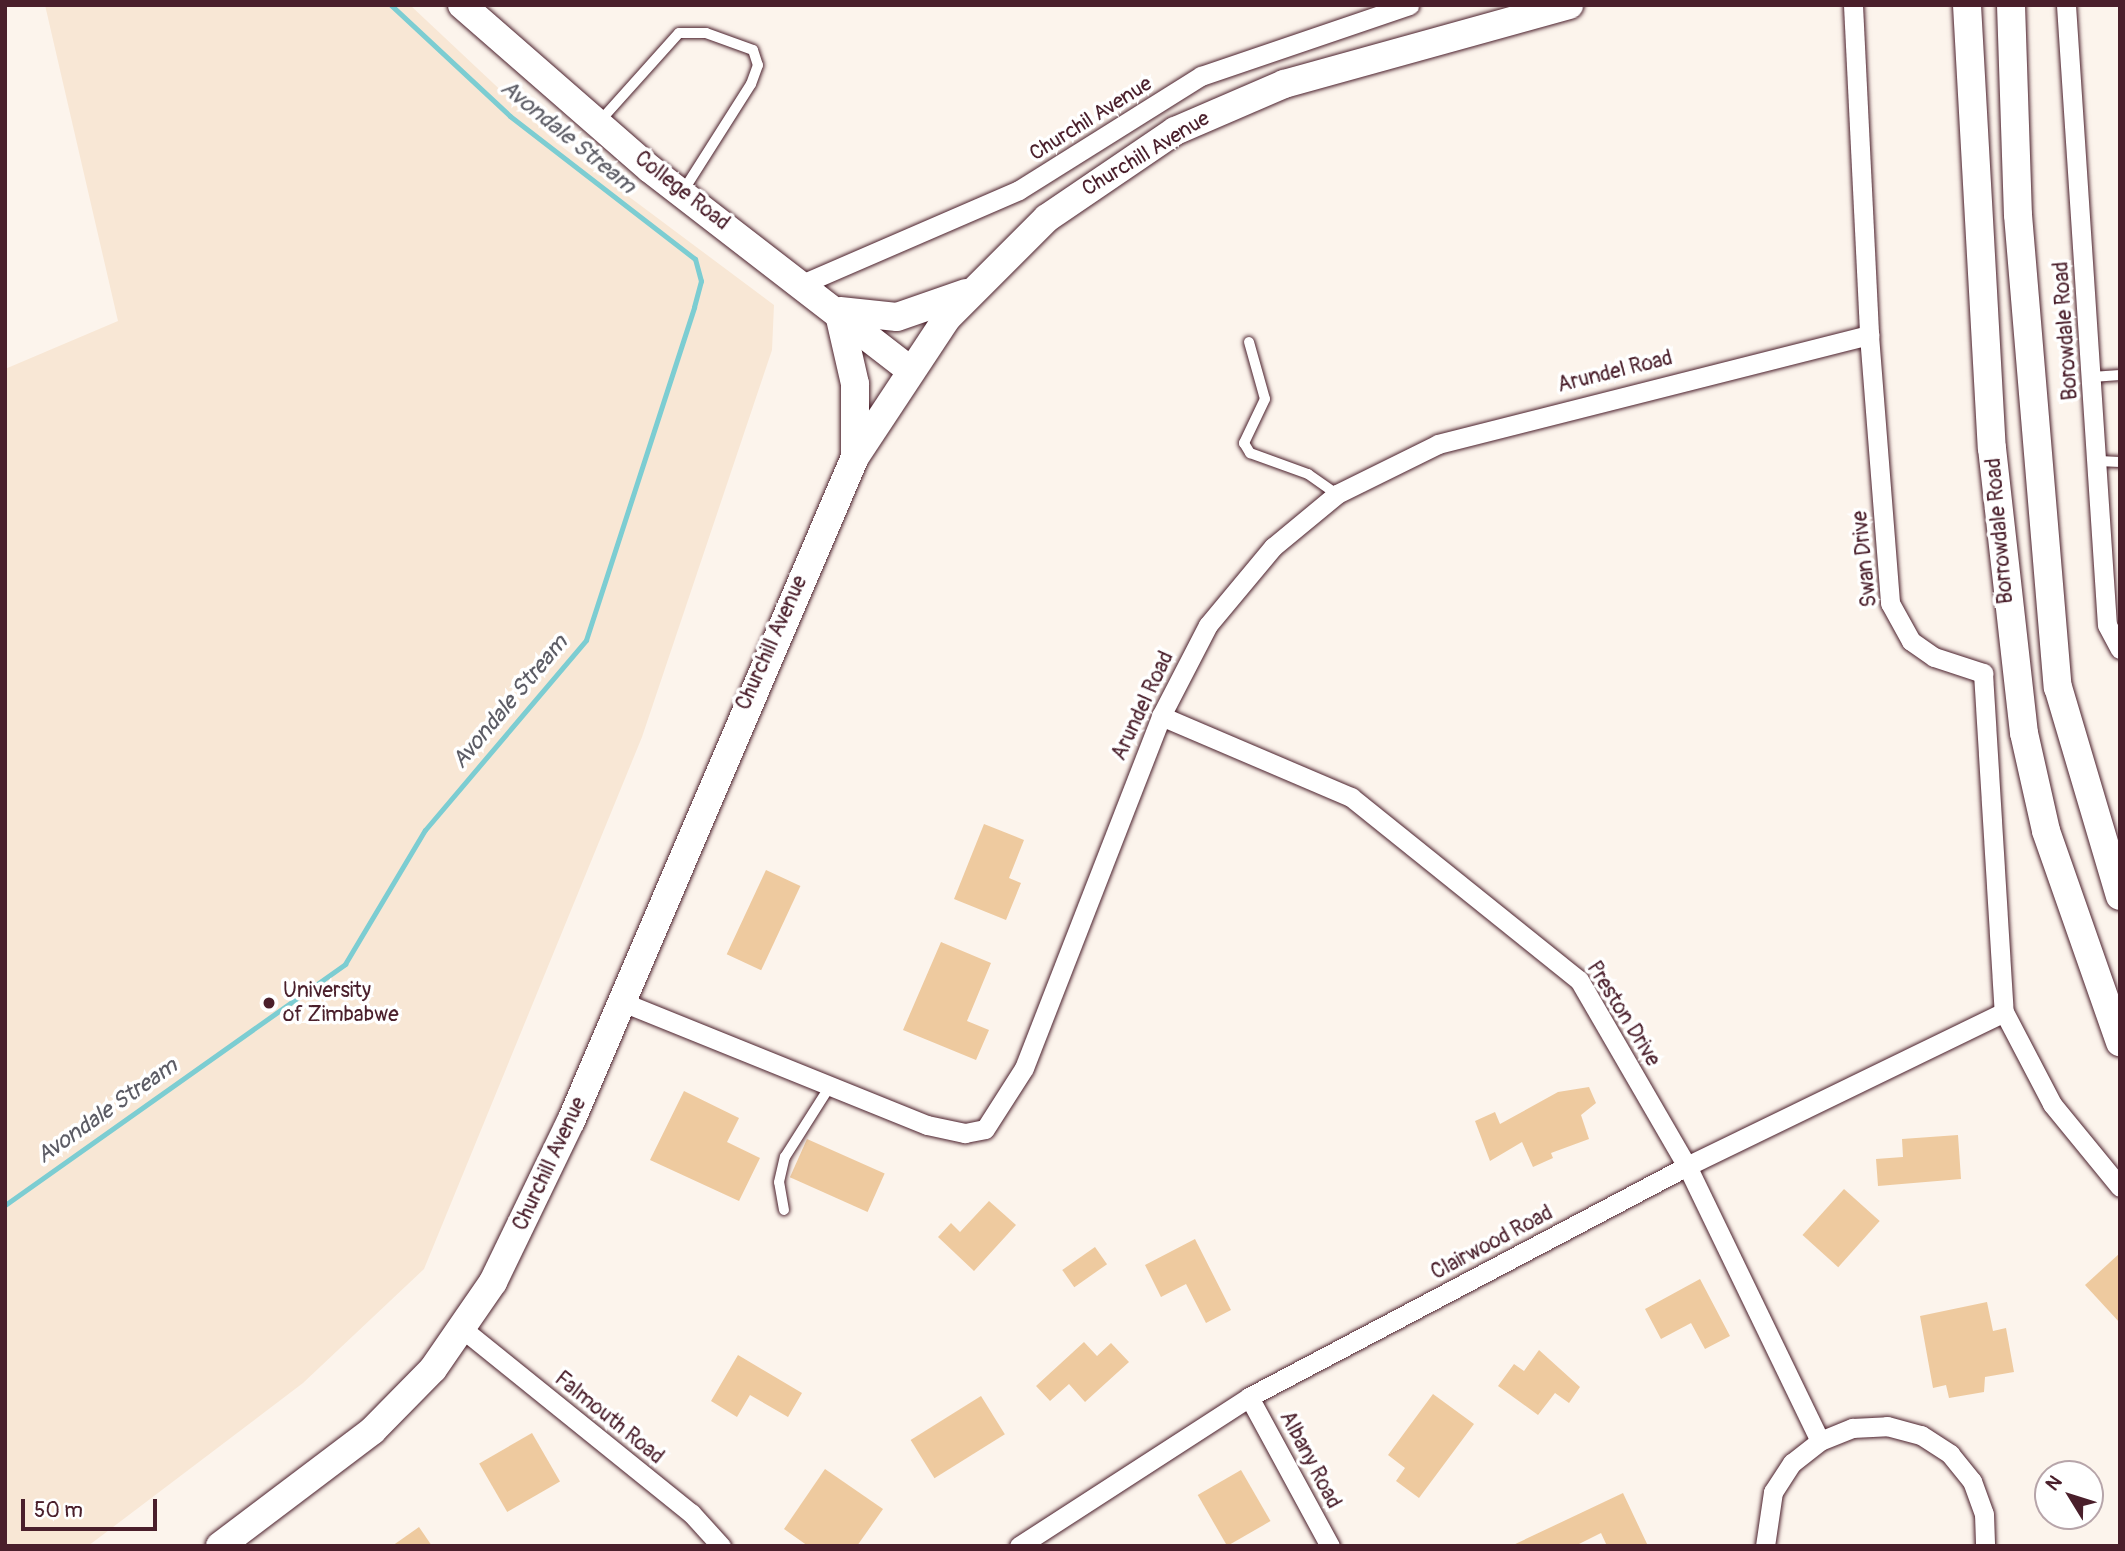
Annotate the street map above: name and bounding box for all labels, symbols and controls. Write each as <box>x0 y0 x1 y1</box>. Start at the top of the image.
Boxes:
street label: Churchil Avenue <box>1025 71 1157 167</box>
water label: Avondale Stream <box>495 74 641 200</box>
street label: Churchill Avenue <box>1078 106 1214 202</box>
street label: College Road <box>630 146 734 236</box>
street label: Borowdale Road <box>2049 261 2083 401</box>
street label: Arundel Road <box>1555 346 1675 398</box>
street label: Borrowdale Road <box>1981 457 2019 605</box>
street label: Swan Drive <box>1847 510 1883 608</box>
street label: Churchill Avenue <box>731 572 813 714</box>
water label: Avondale Stream <box>446 630 574 774</box>
street label: Arundel Road <box>1107 647 1179 765</box>
street label: Preston Drive <box>1581 957 1665 1071</box>
place label: University of Zimbabwe <box>283 978 398 1028</box>
marker: University of Zimbabwe <box>261 995 277 1011</box>
water label: Avondale Stream <box>31 1052 183 1170</box>
street label: Churchill Avenue <box>508 1093 592 1235</box>
street label: Clairwood Road <box>1427 1200 1557 1286</box>
street label: Falmouth Road <box>549 1366 669 1470</box>
street label: Albany Road <box>1274 1407 1346 1513</box>
north arrow <box>2034 1460 2104 1530</box>
text: N <box>2041 1471 2067 1496</box>
scale bar <box>24 1484 161 1528</box>
text: 50 m <box>34 1497 83 1524</box>

